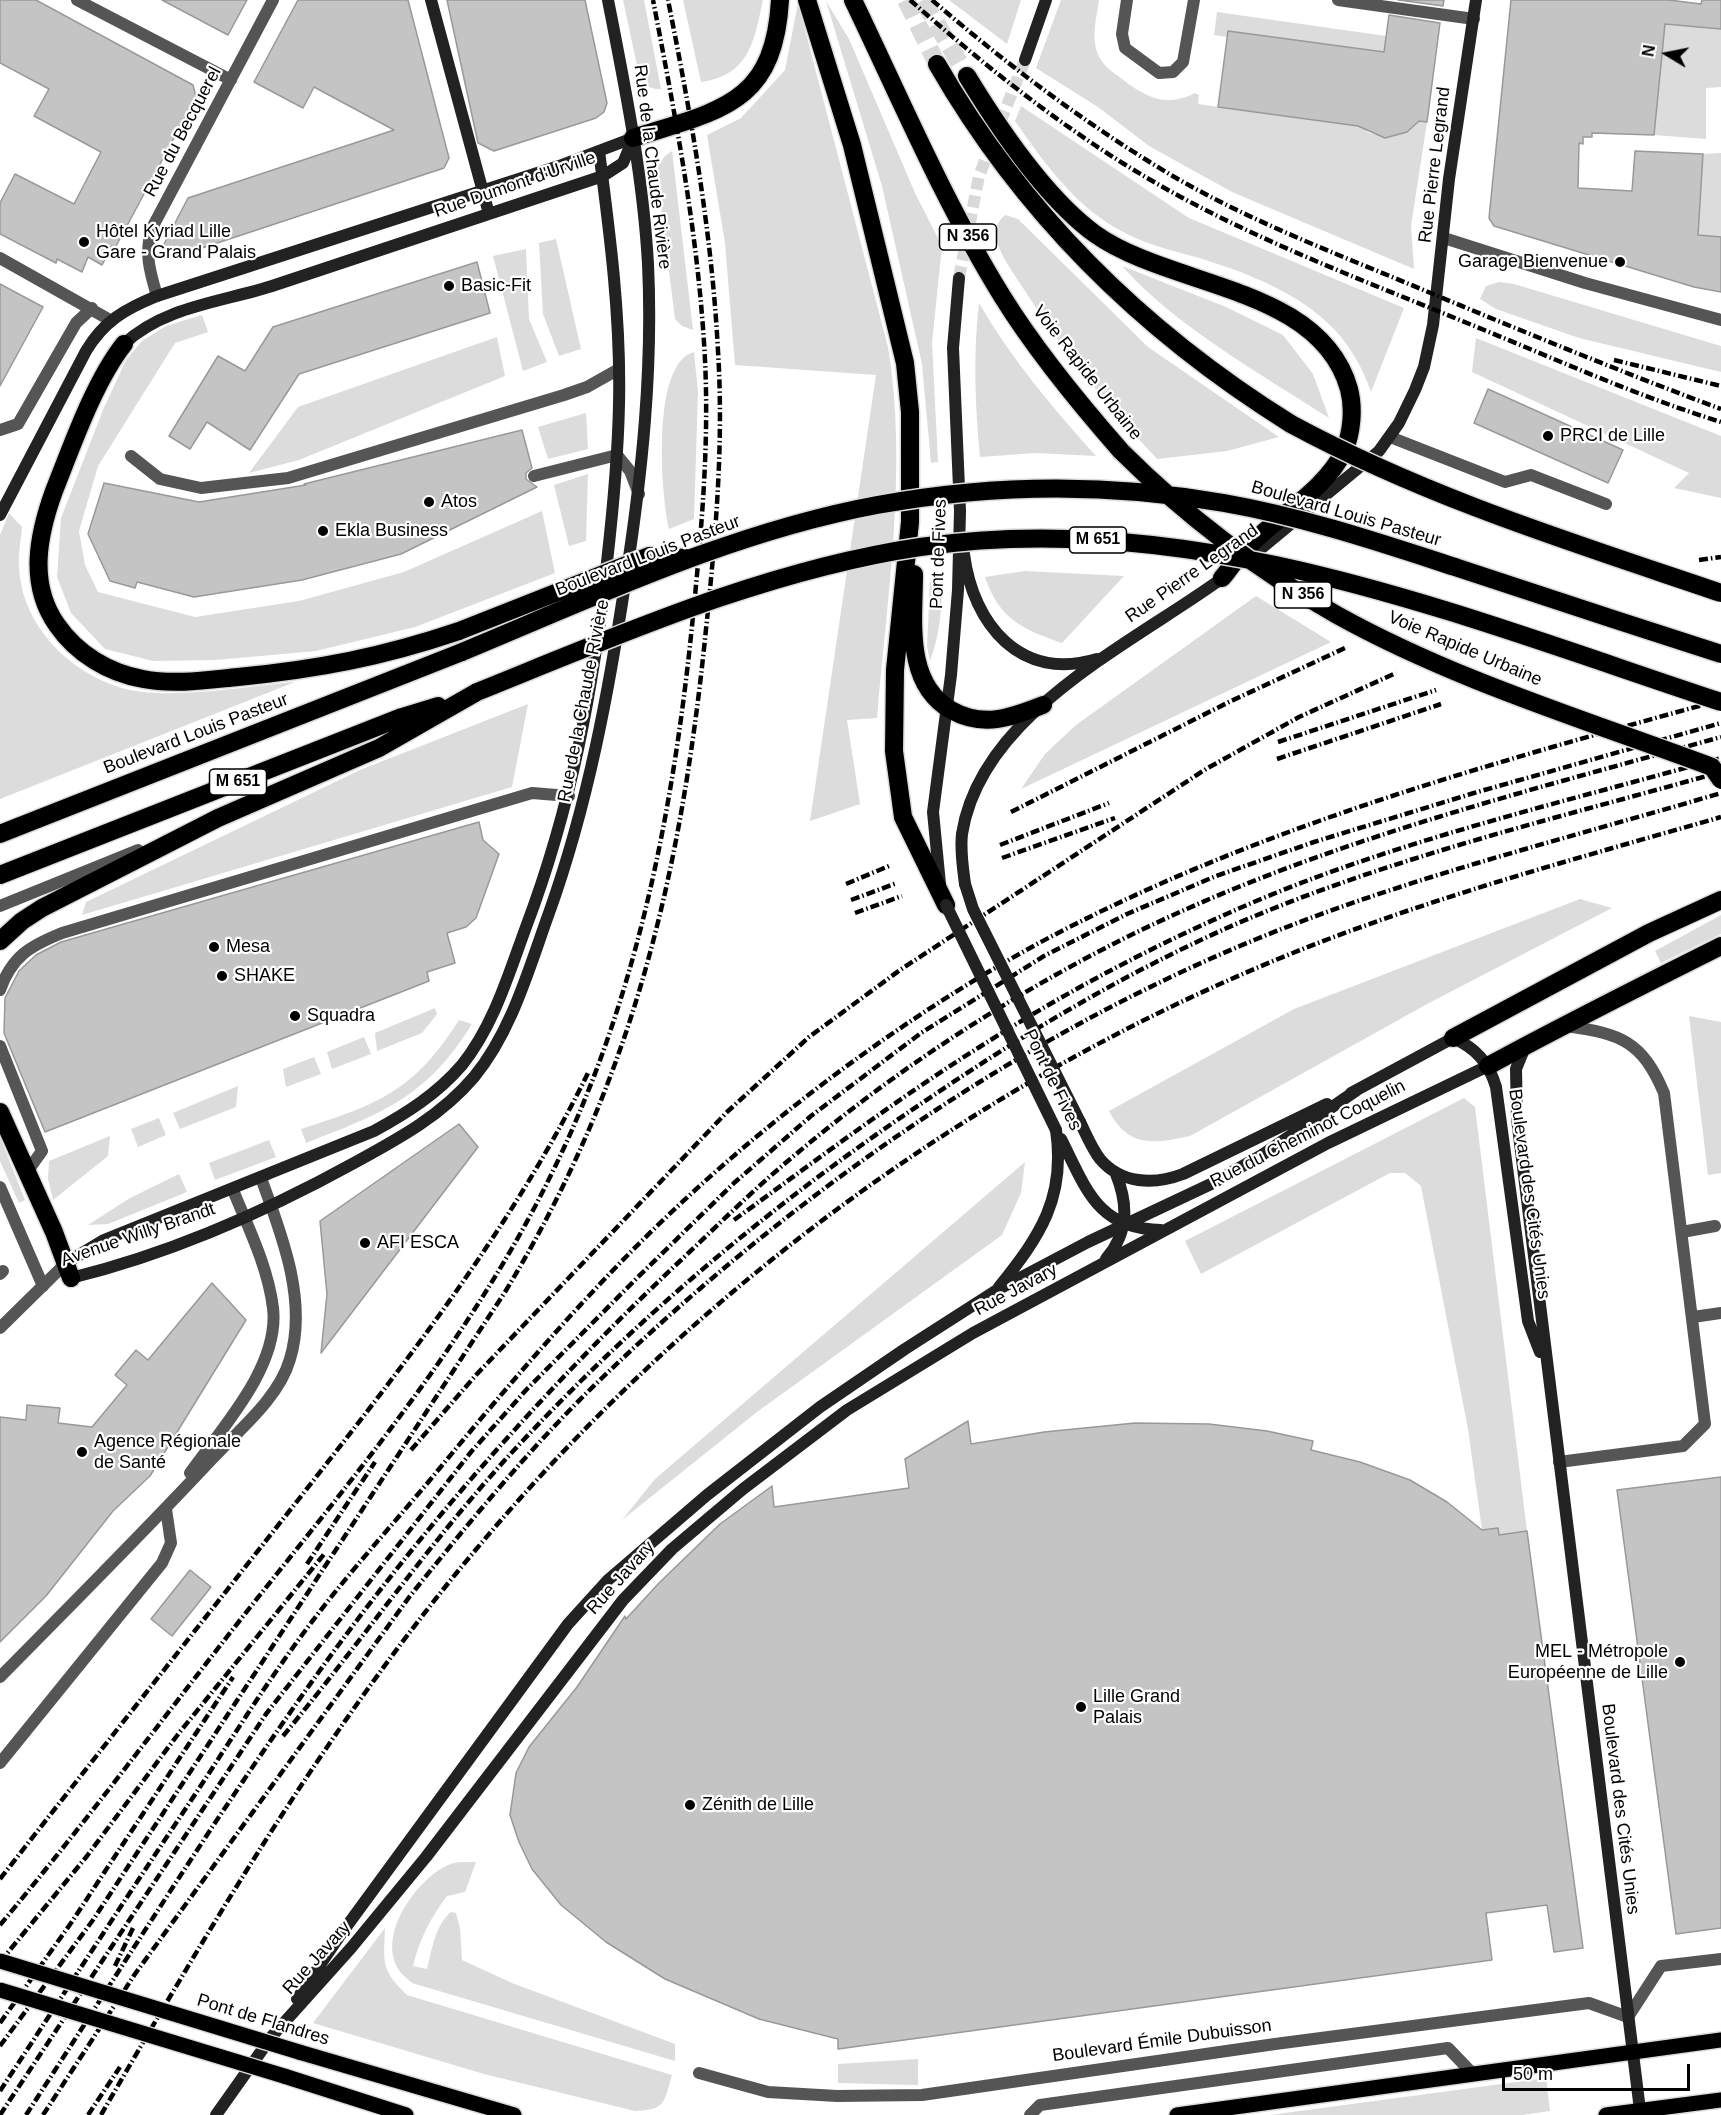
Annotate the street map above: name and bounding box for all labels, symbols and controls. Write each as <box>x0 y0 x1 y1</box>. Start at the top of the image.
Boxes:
north arrow <box>1637 24 1697 84</box>
text: N <box>1639 44 1658 58</box>
street label: Rue du Becquerel <box>140 63 226 201</box>
street label: Rue de la Chaude Rivière <box>629 63 675 271</box>
street label: Rue Pierre Legrand <box>1415 86 1455 244</box>
street label: Rue Dumont d'Urville <box>431 147 599 223</box>
place label: Hôtel Kyriad Lille Gare - Grand Palais <box>96 221 256 264</box>
road number: N 356 <box>940 224 996 250</box>
marker: Hôtel Kyriad Lille Gare - Grand Palais <box>77 235 91 249</box>
place label: Garage Bienvenue <box>1458 251 1608 273</box>
marker: Garage Bienvenue <box>1613 255 1627 269</box>
place label: Basic-Fit <box>461 275 531 297</box>
marker: Basic-Fit <box>442 279 456 293</box>
street label: Voie Rapide Urbaine <box>1028 301 1146 445</box>
place label: PRCI de Lille <box>1560 425 1665 447</box>
marker: PRCI de Lille <box>1541 429 1555 443</box>
street label: Boulevard Louis Pasteur <box>1249 477 1443 551</box>
place label: Atos <box>441 491 477 513</box>
marker: Atos <box>422 495 436 509</box>
street label: Pont de Fives <box>926 499 952 609</box>
street label: Boulevard Louis Pasteur <box>553 511 743 601</box>
place label: Ekla Business <box>335 520 448 542</box>
street label: Rue Pierre Legrand <box>1121 520 1263 628</box>
marker: Ekla Business <box>316 524 330 538</box>
road number: M 651 <box>1070 527 1126 553</box>
road number: N 356 <box>1274 582 1332 608</box>
street label: Rue de la Chaude Rivière <box>554 598 614 804</box>
street label: Voie Rapide Urbaine <box>1385 607 1545 691</box>
street label: Boulevard Louis Pasteur <box>101 689 291 779</box>
road number: M 651 <box>210 769 266 795</box>
place label: Mesa <box>226 936 270 958</box>
marker: Mesa <box>207 940 221 954</box>
place label: SHAKE <box>234 965 295 987</box>
marker: SHAKE <box>215 969 229 983</box>
place label: Squadra <box>307 1005 375 1027</box>
marker: Squadra <box>288 1009 302 1023</box>
street label: Pont de Fives <box>1018 1026 1086 1134</box>
street label: Rue du Cheminot Coquelin <box>1207 1075 1409 1193</box>
street label: Boulevard des Cités Unies <box>1504 1087 1554 1301</box>
street label: Avenue Willy Brandt <box>58 1198 218 1272</box>
place label: AFI ESCA <box>377 1232 459 1254</box>
marker: AFI ESCA <box>358 1236 372 1250</box>
street label: Rue Javary <box>971 1259 1061 1321</box>
place label: Agence Régionale de Santé <box>94 1431 241 1474</box>
marker: Agence Régionale de Santé <box>75 1445 89 1459</box>
street label: Rue Javary <box>583 1537 659 1619</box>
place label: MEL - Métropole Européenne de Lille <box>1508 1641 1668 1684</box>
marker: MEL - Métropole Européenne de Lille <box>1673 1655 1687 1669</box>
place label: Lille Grand Palais <box>1093 1686 1180 1728</box>
marker: Lille Grand Palais <box>1074 1700 1088 1714</box>
street label: Boulevard des Cités Unies <box>1596 1702 1644 1916</box>
place label: Zénith de Lille <box>702 1794 814 1816</box>
marker: Zénith de Lille <box>683 1798 697 1812</box>
street label: Rue Javary <box>279 1917 355 1999</box>
street label: Pont de Flandres <box>194 1990 332 2050</box>
street label: Boulevard Émile Dubuisson <box>1051 2015 1273 2067</box>
scale bar <box>1505 2052 1692 2090</box>
text: 50 m <box>1513 2064 1553 2084</box>

